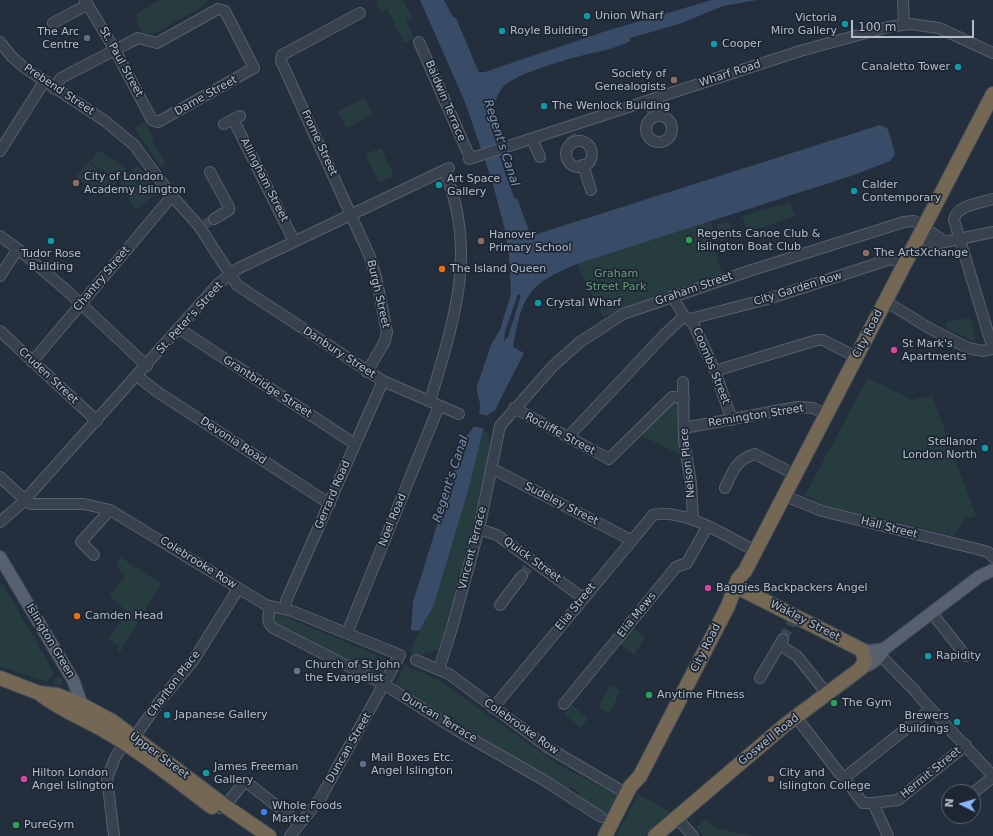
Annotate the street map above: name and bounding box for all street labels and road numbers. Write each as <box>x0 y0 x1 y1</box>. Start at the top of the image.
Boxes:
street label: St. Paul Street <box>96 25 146 99</box>
street label: Baldwin Terrace <box>422 58 468 144</box>
street label: Wharf Road <box>697 58 763 90</box>
street label: Prebend Street <box>21 62 97 118</box>
street label: Dame Street <box>172 73 240 119</box>
street label: Frome Street <box>298 108 340 178</box>
street label: Allingham Street <box>237 136 291 224</box>
street label: Chantry Street <box>71 244 133 314</box>
street label: Burgh Street <box>364 259 392 329</box>
street label: City Garden Row <box>752 269 844 309</box>
street label: Graham Street <box>653 270 735 308</box>
street label: St. Peter's Street <box>154 279 226 357</box>
street label: City Road <box>850 308 886 360</box>
street label: Danbury Street <box>300 325 378 381</box>
street label: Coombs Street <box>690 326 732 406</box>
street label: Cruden Street <box>15 345 81 407</box>
street label: Grantbridge Street <box>220 353 314 421</box>
street label: Remington Street <box>707 402 805 430</box>
street label: Rocliffe Street <box>523 410 597 458</box>
street label: Devonia Road <box>197 415 269 467</box>
street label: Nelson Place <box>678 427 698 499</box>
street label: Gerrard Road <box>313 459 353 531</box>
street label: Sudeley Street <box>522 480 600 528</box>
street label: Noel Road <box>376 492 410 548</box>
street label: Vincent Terrace <box>456 505 490 591</box>
street label: Hall Street <box>859 515 919 541</box>
street label: Colebrooke Row <box>157 534 239 592</box>
street label: Quick Street <box>501 535 563 585</box>
street label: Elia Street <box>553 581 599 633</box>
street label: Elia Mews <box>615 590 659 640</box>
street label: Wakley Street <box>768 598 842 644</box>
street label: Islington Green <box>23 602 77 680</box>
street label: City Road <box>688 622 724 674</box>
street label: Charlton Place <box>145 648 203 720</box>
street label: Duncan Terrace <box>399 690 479 746</box>
street label: Colebrooke Row <box>481 696 561 758</box>
street label: Duncan Street <box>324 710 374 786</box>
street label: Goswell Road <box>736 712 802 768</box>
street label: Upper Street <box>127 730 191 782</box>
street label: Hermit Street <box>898 744 964 802</box>

